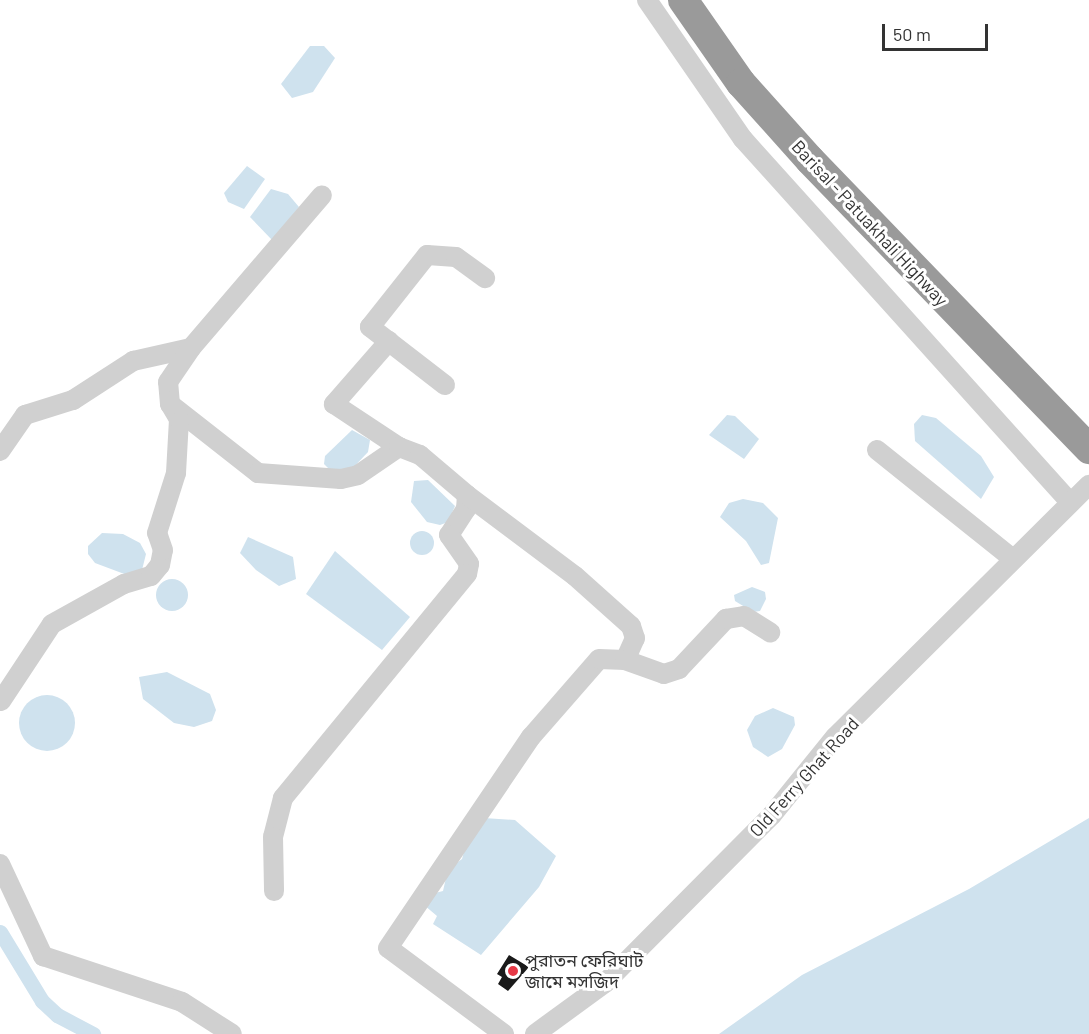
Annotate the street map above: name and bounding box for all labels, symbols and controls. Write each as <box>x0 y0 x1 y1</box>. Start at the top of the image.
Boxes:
scale bar <box>885 12 992 50</box>
text: 50 m <box>893 23 931 45</box>
street label: Barisal - Patuakhali Highway <box>787 136 953 310</box>
street label: Old Ferry Ghat Road <box>745 713 863 841</box>
place label: পুরাতন ফেরিঘাট জামে মসজিদ <box>525 950 643 992</box>
marker: পুরাতন ফেরিঘাট জামে মসজিদ <box>506 964 520 978</box>

